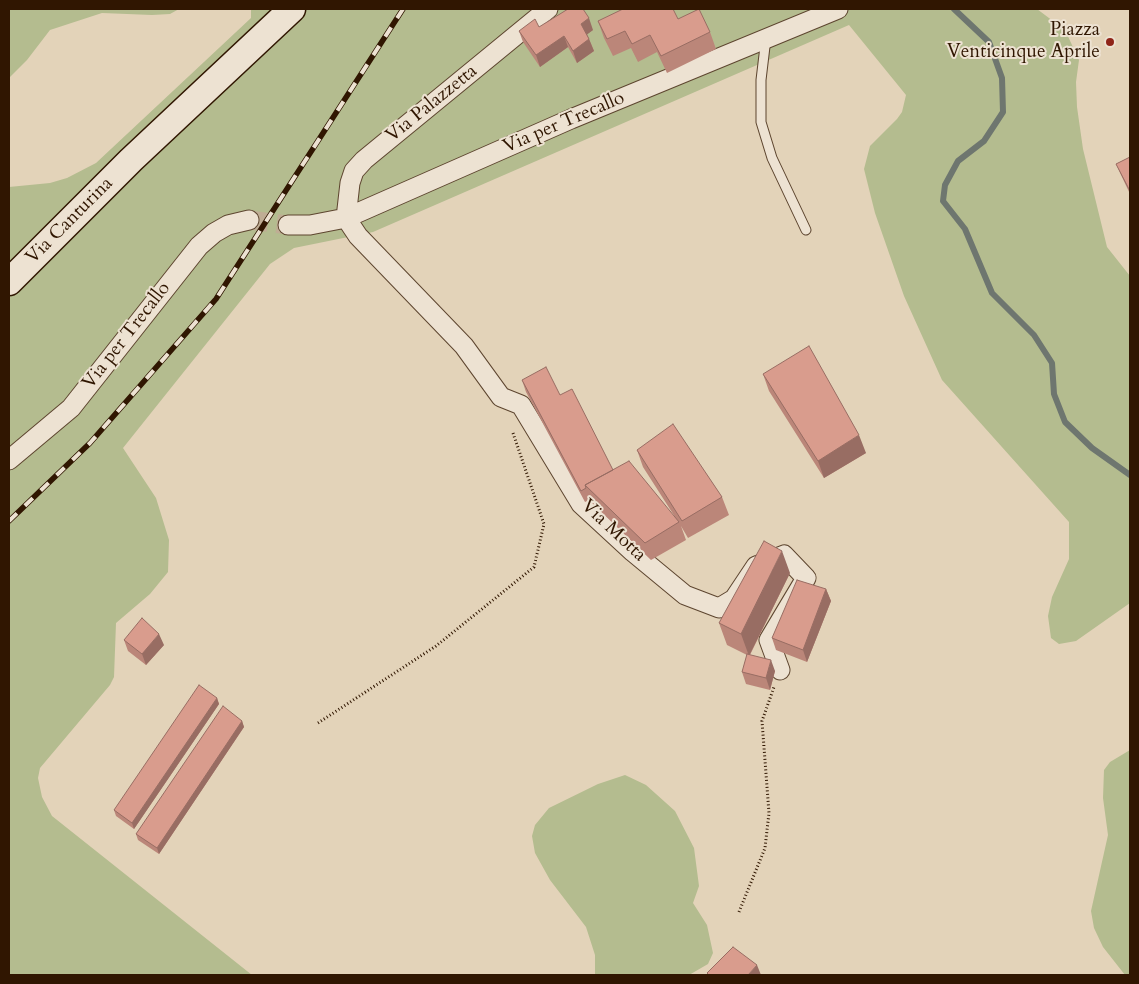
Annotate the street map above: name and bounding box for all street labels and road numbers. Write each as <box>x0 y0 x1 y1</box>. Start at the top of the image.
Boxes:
street label: Via Palazzetta <box>382 60 482 148</box>
street label: Via per Trecallo <box>500 87 628 159</box>
street label: Via Canturina <box>22 173 118 269</box>
street label: Via per Trecallo <box>78 278 176 394</box>
street label: Via Motta <box>576 495 650 567</box>

